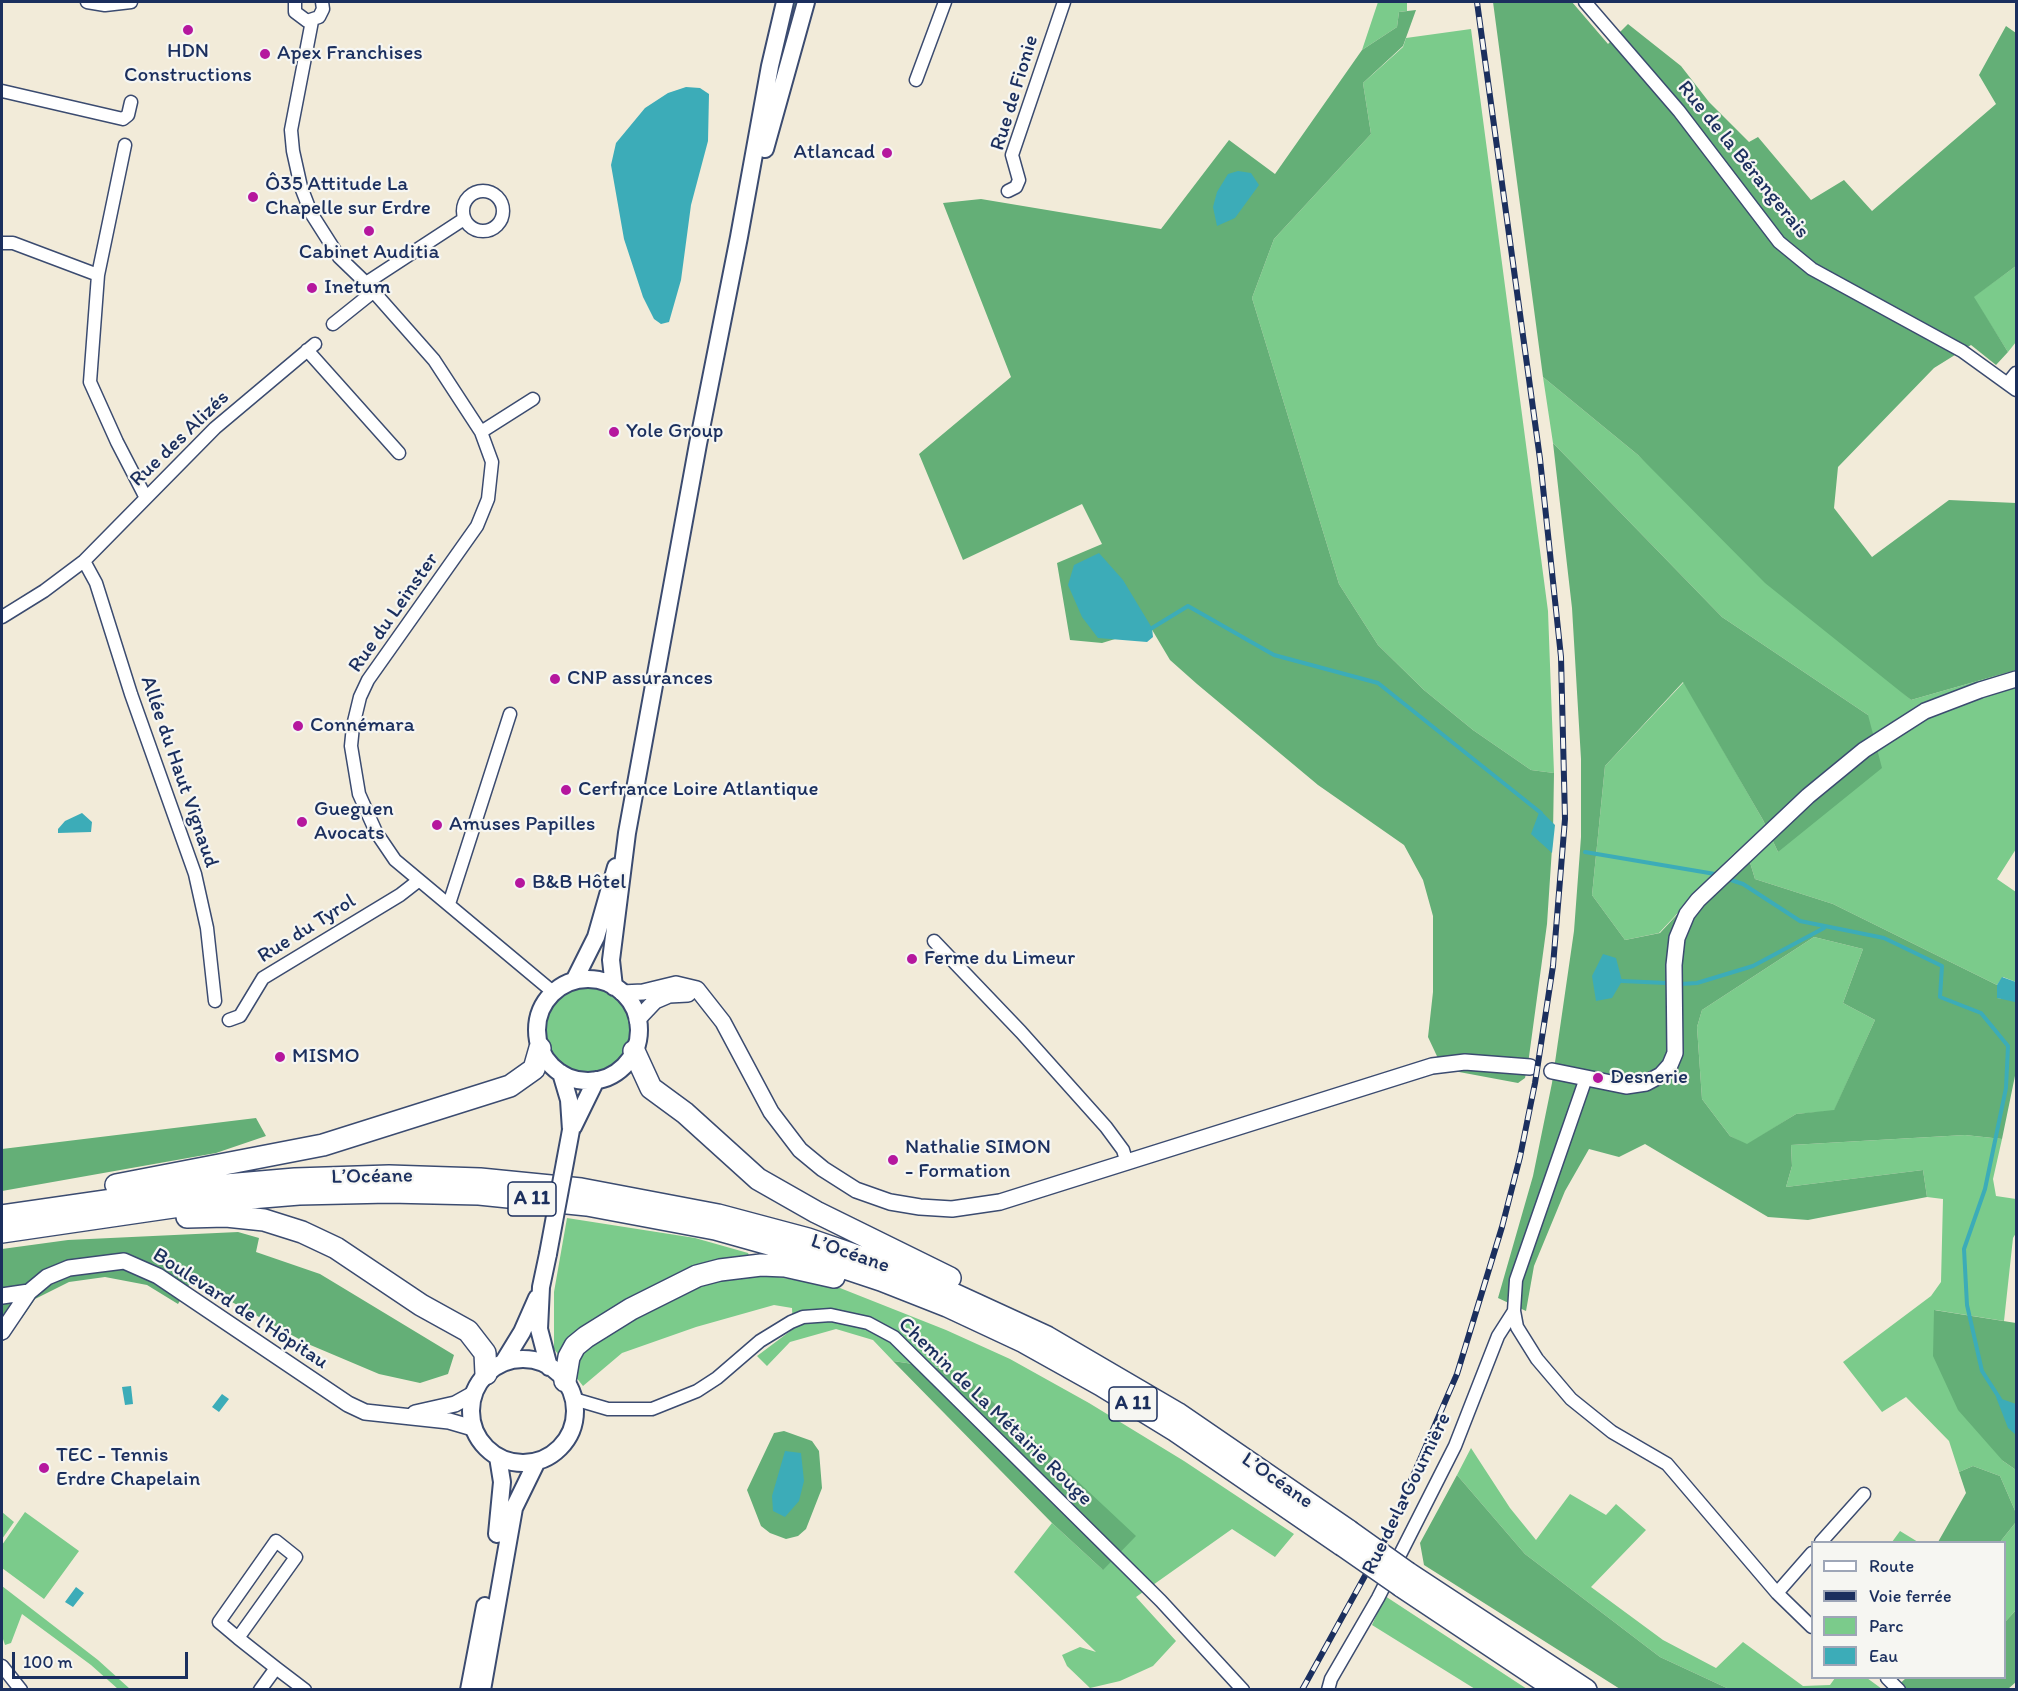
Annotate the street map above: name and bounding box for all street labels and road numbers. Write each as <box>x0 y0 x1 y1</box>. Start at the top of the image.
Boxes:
street label: Rue de Fionie <box>986 32 1044 154</box>
street label: Rue de la Bérangerais <box>1672 76 1814 244</box>
street label: Rue des Alizés <box>125 385 235 493</box>
street label: Rue du Leinster <box>343 548 445 678</box>
street label: Allée du Haut Vignaud <box>134 673 224 871</box>
street label: Rue du Tyrol <box>253 889 361 969</box>
street label: L’Océane <box>331 1164 413 1190</box>
road number: A 11 <box>508 1182 556 1216</box>
street label: L’Océane <box>807 1229 893 1279</box>
street label: Boulevard de l'Hôpitau <box>148 1243 332 1375</box>
street label: Chemin de La Métairie Rouge <box>893 1312 1097 1512</box>
road number: A 11 <box>1109 1387 1157 1421</box>
street label: Rue de la Gournière <box>1357 1409 1457 1579</box>
street label: L’Océane <box>1236 1447 1318 1515</box>

